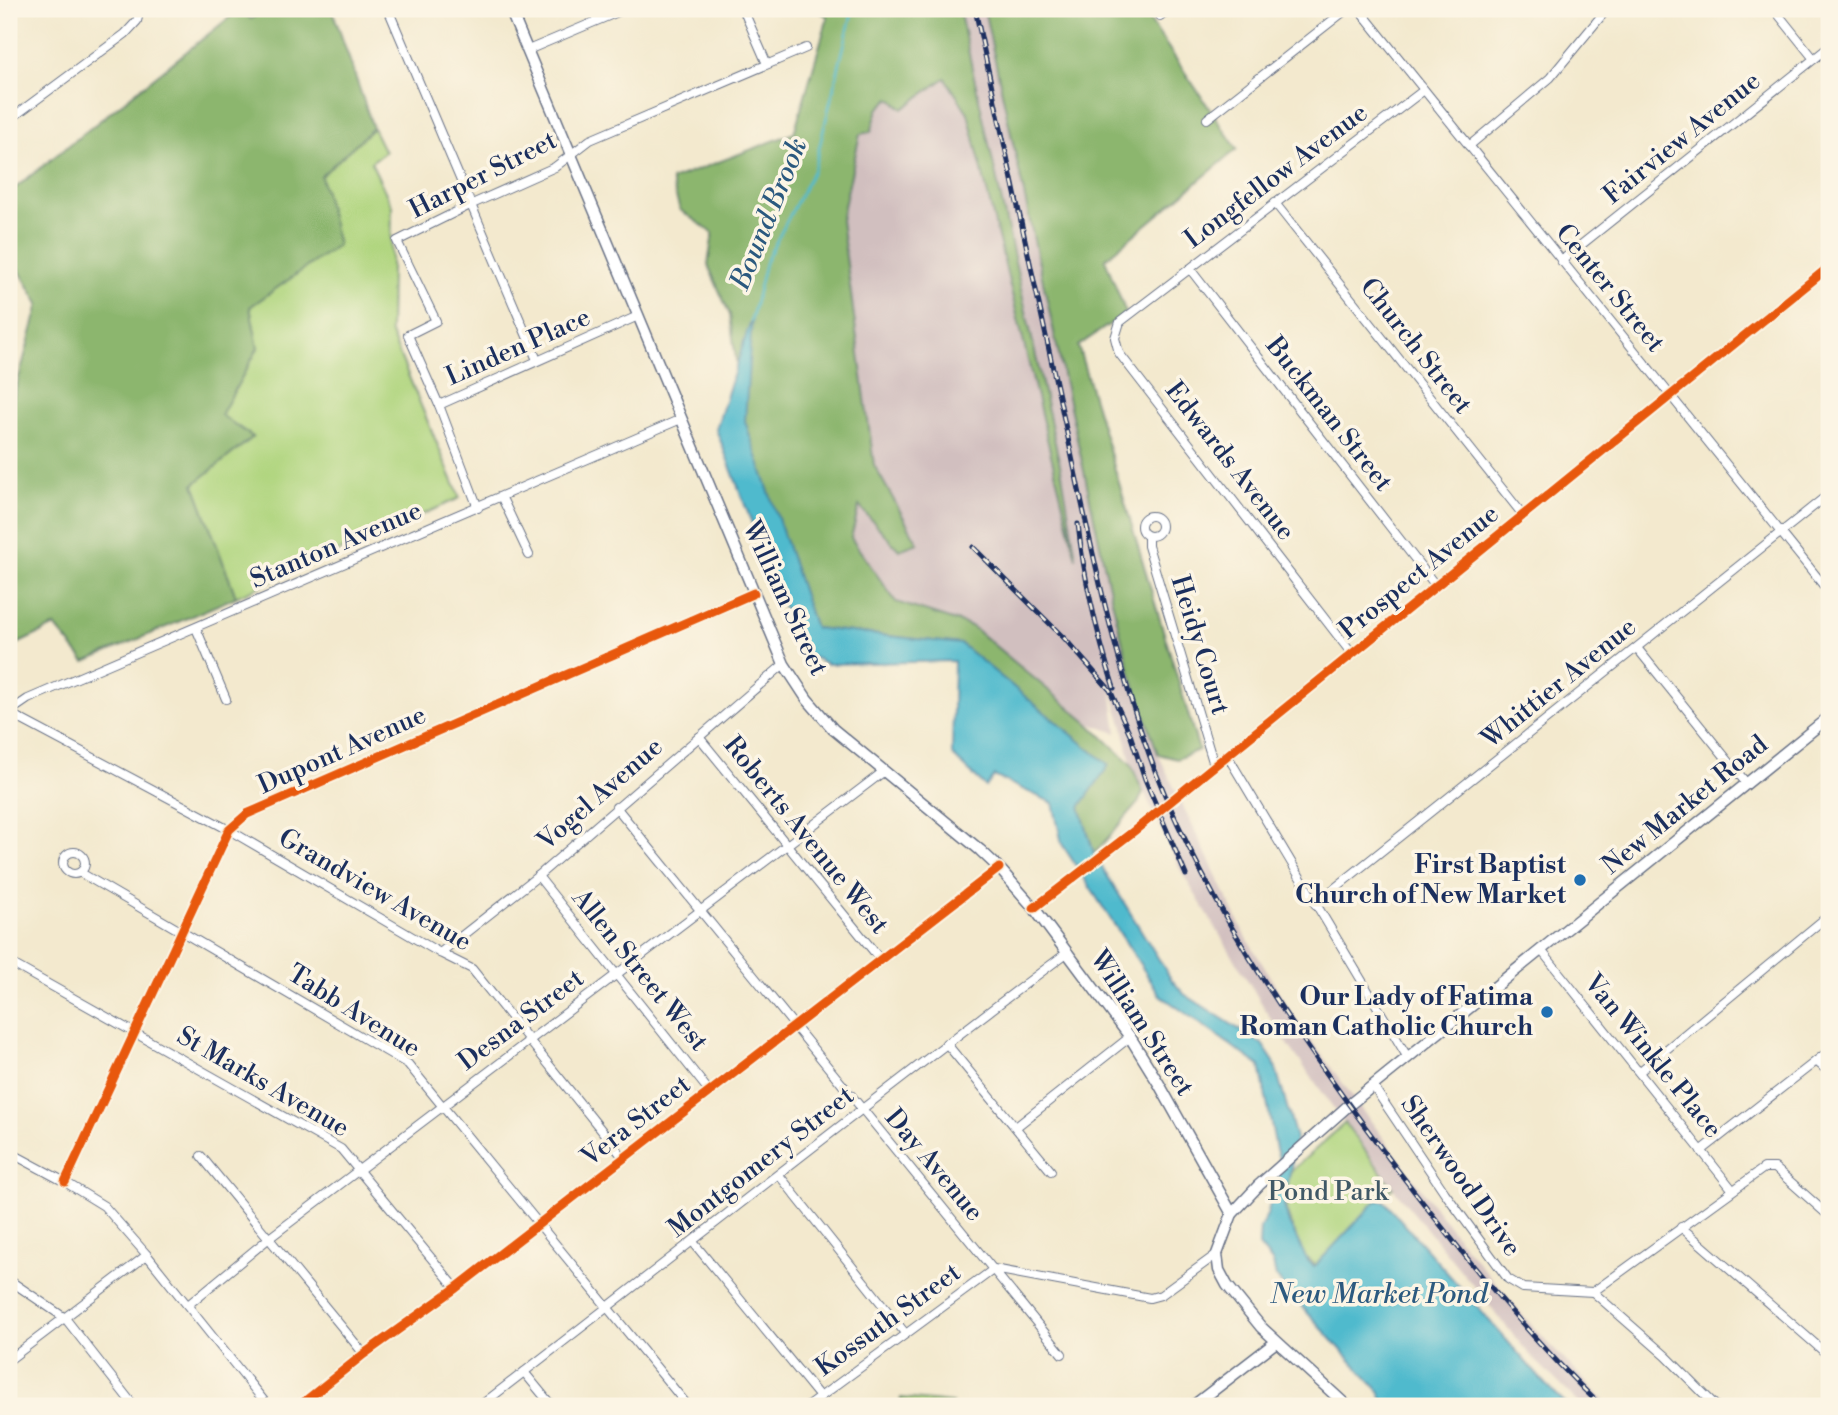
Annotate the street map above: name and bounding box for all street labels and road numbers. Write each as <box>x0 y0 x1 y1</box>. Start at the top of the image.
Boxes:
street label: Fairview Avenue <box>1597 65 1767 211</box>
street label: Longfellow Avenue <box>1178 97 1374 255</box>
street label: Harper Street <box>404 124 562 226</box>
street label: Center Street <box>1549 217 1671 359</box>
street label: Church Street <box>1353 272 1479 420</box>
street label: Linden Place <box>441 301 595 393</box>
street label: Buckman Street <box>1258 330 1399 498</box>
street label: Edwards Avenue <box>1158 375 1302 547</box>
street label: Stanton Avenue <box>245 494 427 596</box>
street label: Prospect Avenue <box>1333 498 1505 646</box>
street label: William Street <box>735 515 835 680</box>
street label: Heidy Court <box>1164 571 1236 719</box>
street label: Whittier Avenue <box>1474 611 1643 756</box>
street label: Dupont Avenue <box>253 699 431 801</box>
street label: New Market Road <box>1596 728 1774 882</box>
street label: Roberts Avenue West <box>716 730 896 940</box>
street label: Vogel Avenue <box>530 731 669 858</box>
street label: Grandview Avenue <box>273 822 477 958</box>
street label: Allen Street West <box>564 882 715 1057</box>
street label: William Street <box>1083 943 1201 1102</box>
street label: Tabb Avenue <box>282 958 426 1064</box>
street label: Desna Street <box>452 962 590 1078</box>
street label: Van Winkle Place <box>1576 967 1729 1144</box>
street label: St Marks Avenue <box>171 1020 355 1144</box>
street label: Vera Street <box>574 1068 697 1174</box>
street label: Montgomery Street <box>662 1079 860 1245</box>
street label: Sherwood Drive <box>1394 1089 1528 1263</box>
street label: Day Avenue <box>878 1102 990 1228</box>
street label: Kossuth Street <box>809 1257 967 1383</box>

